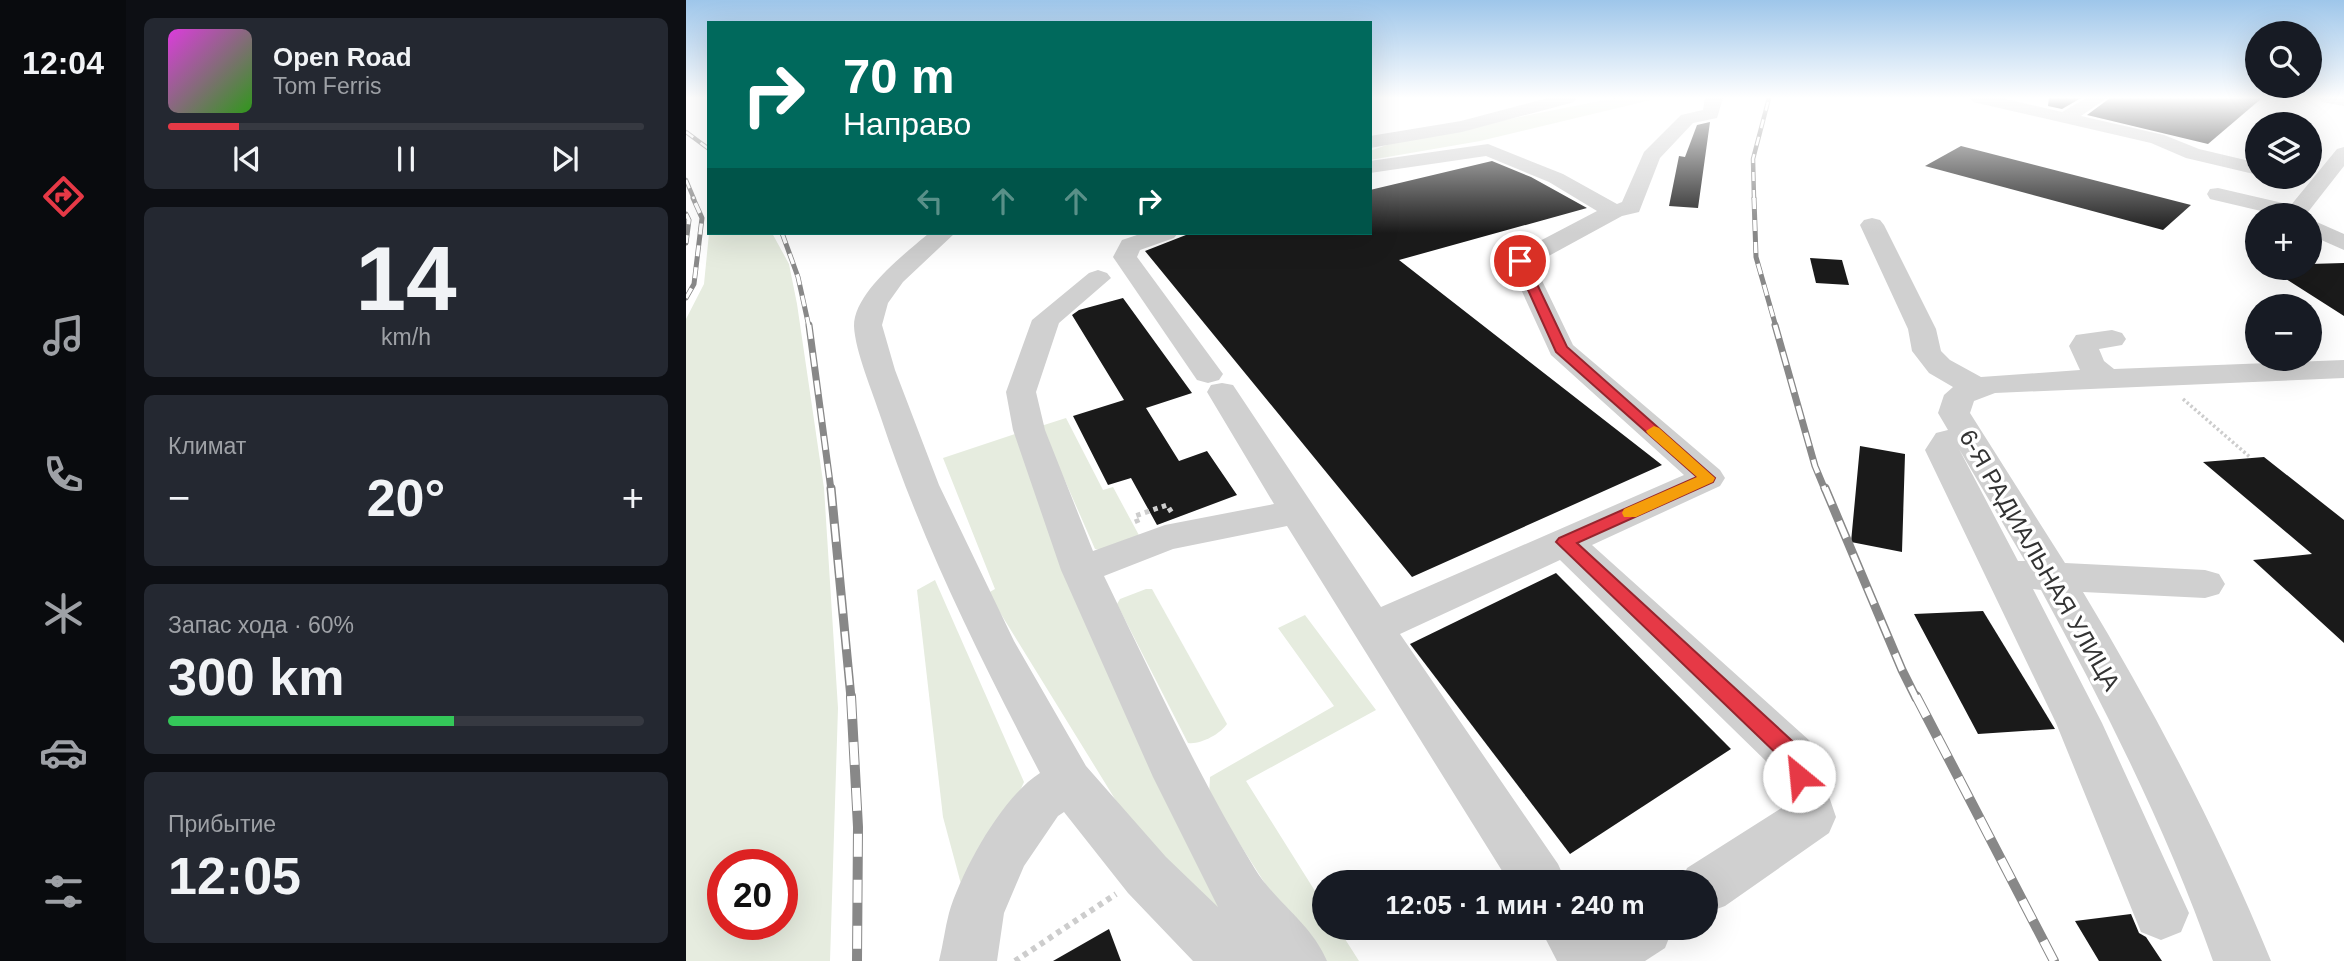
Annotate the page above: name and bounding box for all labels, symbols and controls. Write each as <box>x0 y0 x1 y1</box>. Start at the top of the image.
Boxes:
map controls <box>2245 21 2322 371</box>
button: search <box>2245 21 2322 98</box>
text: Open Road <box>273 42 412 72</box>
text: 12:04 <box>22 45 104 81</box>
icon: right <box>728 49 819 140</box>
text: 70 m <box>843 49 955 103</box>
text: Tom Ferris <box>273 73 382 99</box>
text: Направо <box>843 106 971 142</box>
button: layers <box>2245 112 2322 189</box>
icon: previous <box>228 140 266 178</box>
icon: pause <box>387 140 425 178</box>
icon: next <box>546 140 584 178</box>
icon: directions <box>39 172 88 221</box>
icon: left <box>911 182 949 220</box>
icon: ahead <box>984 182 1022 220</box>
icon: ahead <box>1057 182 1095 220</box>
icon: right <box>1130 182 1168 220</box>
button: + <box>2245 203 2322 280</box>
text: 14 <box>355 228 457 329</box>
pin <box>1490 231 1550 291</box>
icon: arrive <box>1501 242 1539 280</box>
button: − <box>2245 294 2322 371</box>
icon: music <box>39 311 88 360</box>
text: km/h <box>381 324 431 350</box>
street label: 6-Я РАДИАЛЬНАЯ УЛИЦА <box>1954 425 2126 695</box>
text: Климат <box>168 433 246 459</box>
icon: phone <box>39 450 88 499</box>
text: 20° <box>367 469 445 527</box>
text: − <box>168 477 190 519</box>
text: + <box>622 477 644 519</box>
icon: climate <box>39 589 88 638</box>
text: Запас хода · 60% <box>168 612 354 638</box>
text: 300 km <box>168 648 344 706</box>
icon: car <box>39 728 88 777</box>
position arrow <box>1762 739 1836 813</box>
text: Прибытие <box>168 811 276 837</box>
text: 12:05 <box>168 847 301 905</box>
speed limit sign: 20 <box>707 849 798 940</box>
icon: filters <box>39 867 88 916</box>
text: 12:05 · 1 мин · 240 m <box>1385 890 1645 920</box>

